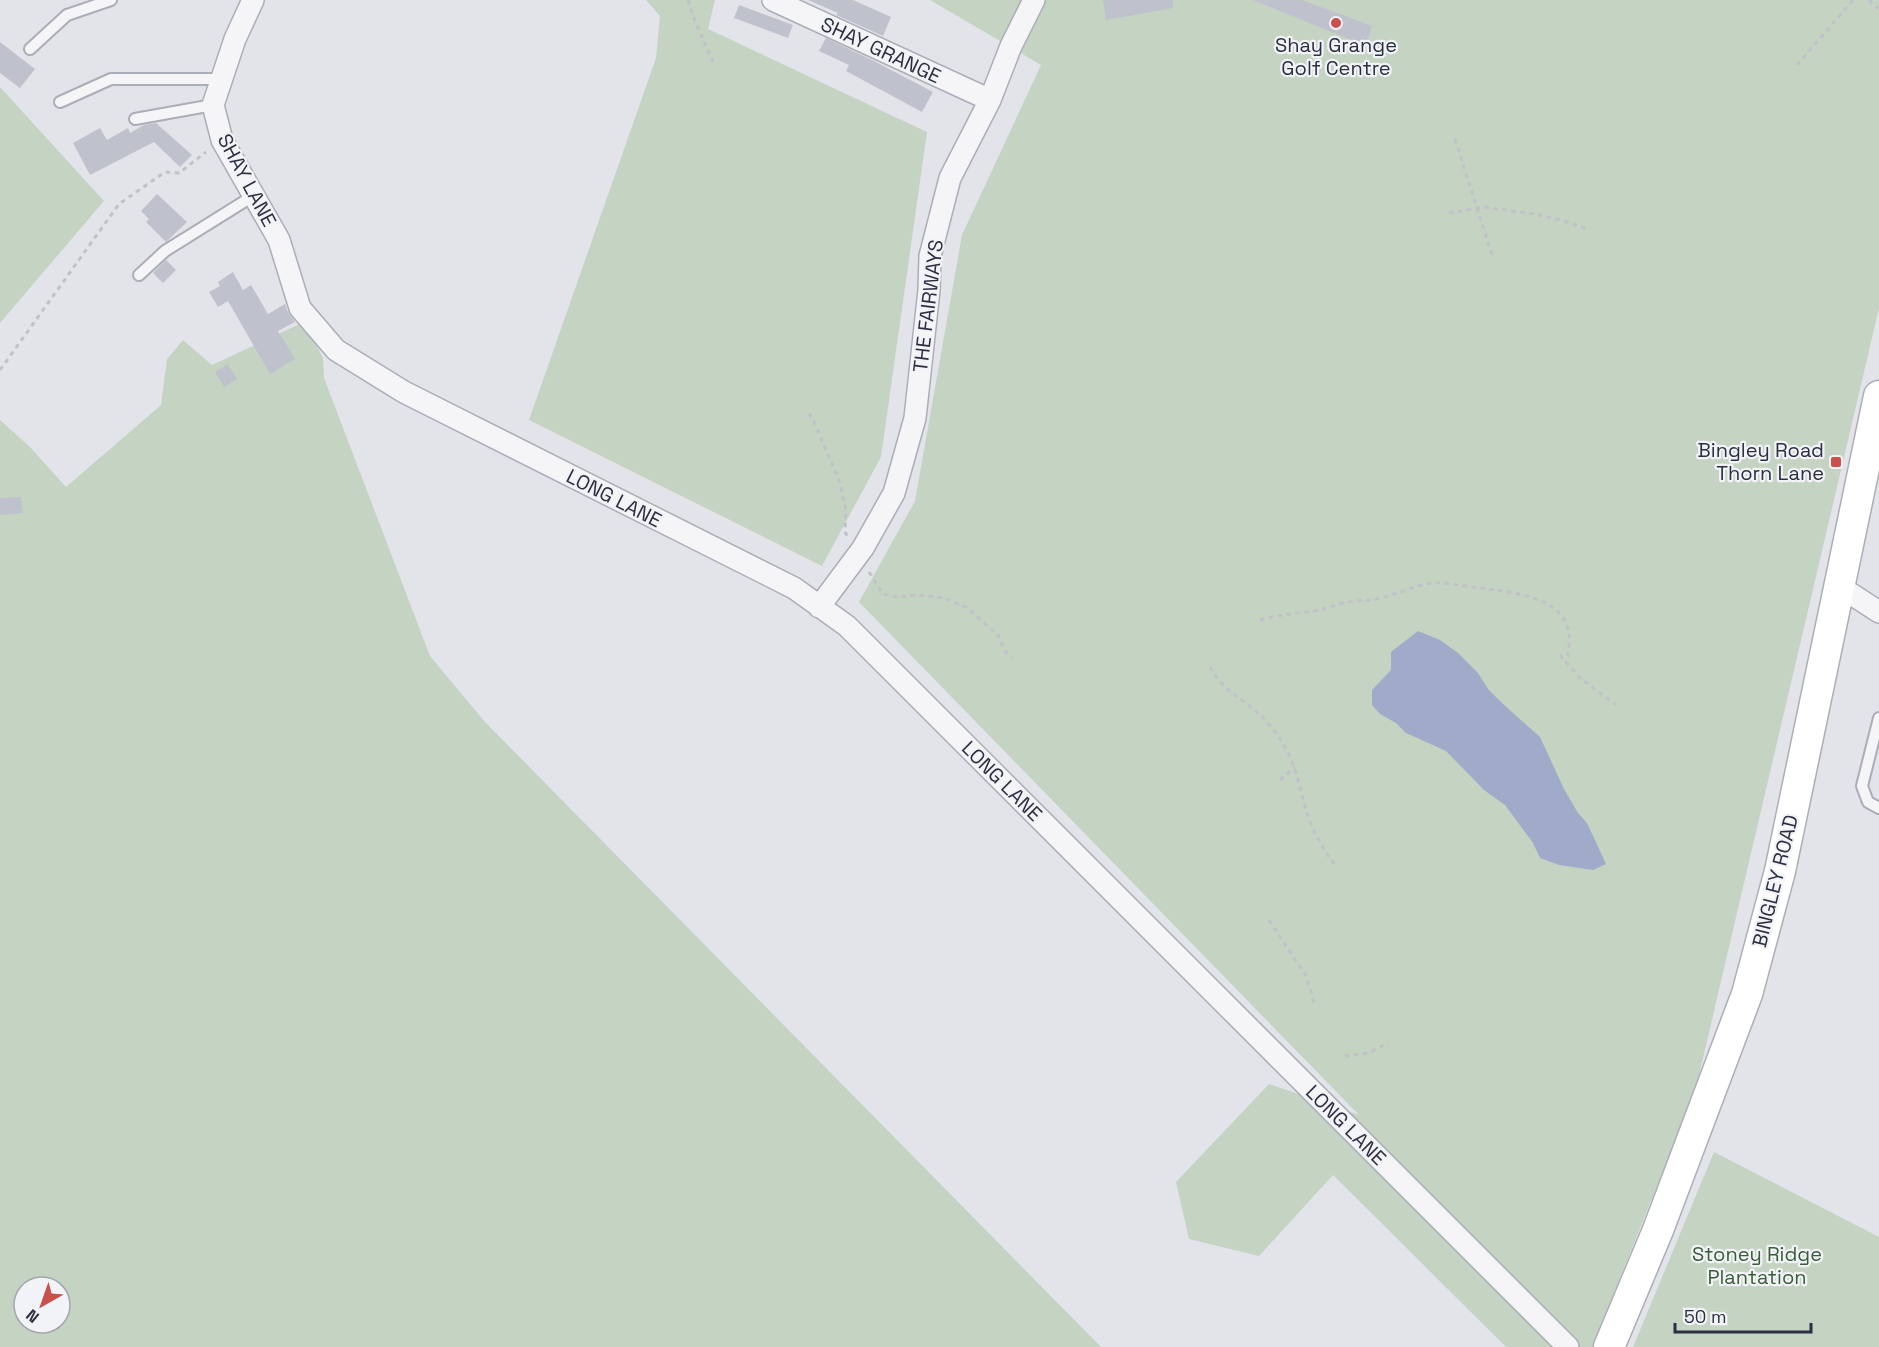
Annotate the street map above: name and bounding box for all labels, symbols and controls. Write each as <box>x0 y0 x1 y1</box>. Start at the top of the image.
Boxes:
street label: SHAY GRANGE <box>817 11 945 89</box>
marker: Shay Grange Golf Centre <box>1329 16 1343 30</box>
place label: Shay Grange Golf Centre <box>1275 32 1397 81</box>
street label: SHAY LANE <box>212 129 282 231</box>
street label: THE FAIRWAYS <box>907 238 949 374</box>
place label: Bingley Road Thorn Lane <box>1698 437 1824 486</box>
marker: Bingley Road Thorn Lane <box>1829 455 1843 469</box>
street label: LONG LANE <box>562 463 666 533</box>
street label: LONG LANE <box>956 735 1048 827</box>
street label: BINGLEY ROAD <box>1746 812 1804 950</box>
street label: LONG LANE <box>1300 1079 1392 1171</box>
park label: Stoney Ridge Plantation <box>1692 1241 1822 1290</box>
north arrow <box>12 1275 72 1335</box>
scale bar <box>1675 1296 1812 1334</box>
text: N <box>22 1305 44 1328</box>
text: 50 m <box>1684 1305 1726 1328</box>

